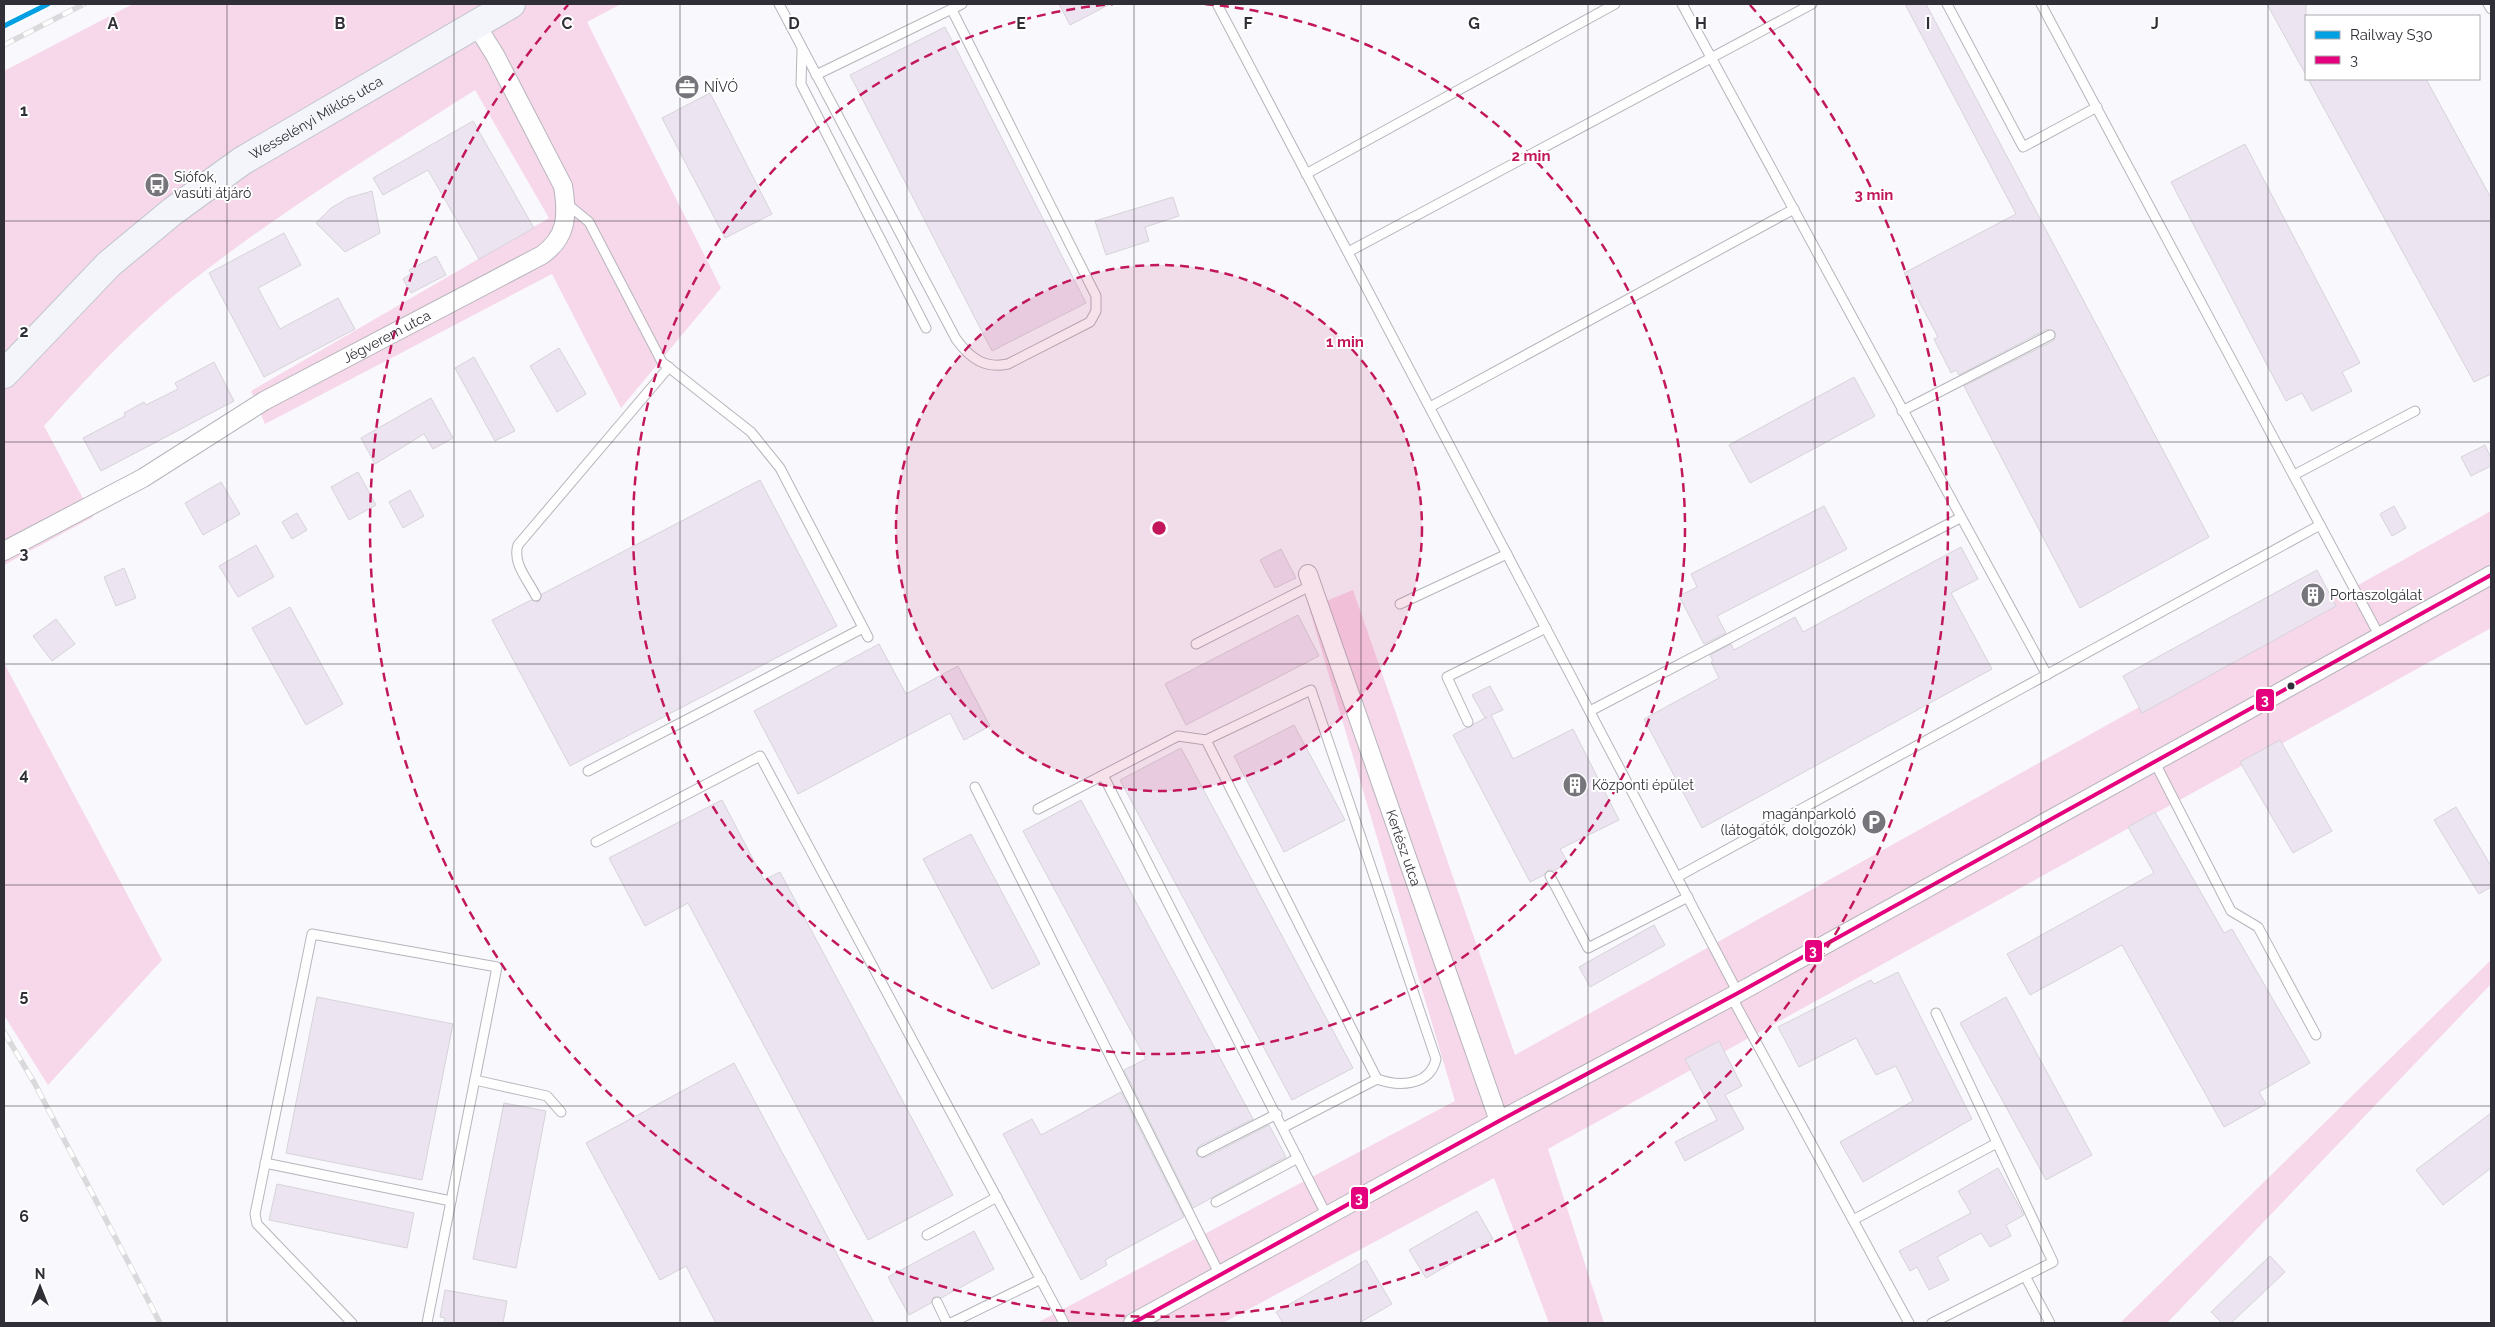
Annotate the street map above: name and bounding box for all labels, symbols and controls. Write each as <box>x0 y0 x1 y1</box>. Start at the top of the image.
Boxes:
text: A <box>108 14 119 33</box>
text: B <box>335 14 346 33</box>
text: C <box>562 14 573 33</box>
text: D <box>788 14 800 33</box>
text: E <box>1016 14 1026 33</box>
text: F <box>1243 14 1253 33</box>
text: G <box>1468 14 1480 33</box>
text: H <box>1695 14 1707 33</box>
text: I <box>1926 14 1930 33</box>
text: J <box>2151 14 2159 33</box>
legend <box>2305 15 2480 80</box>
text: Railway S30 <box>2350 26 2433 44</box>
text: 3 <box>2350 51 2358 69</box>
street label: Wesselényi Miklós utca <box>247 73 385 163</box>
office icon: NÍVÓ <box>674 74 700 100</box>
place label: NÍVÓ <box>704 78 738 95</box>
text: 1 <box>20 101 28 120</box>
text: 2 min <box>1512 147 1550 165</box>
place label: Siófok, vasúti átjáró <box>174 169 251 201</box>
bus stop icon: Siófok, vasúti átjáró <box>144 172 170 198</box>
text: 3 min <box>1855 186 1893 204</box>
street label: Jégverem utca <box>340 307 433 366</box>
text: 2 <box>19 322 29 341</box>
text: 1 min <box>1326 333 1364 351</box>
centre of rings <box>1150 519 1168 537</box>
text: 3 <box>20 544 29 563</box>
building icon: Portaszolgálat <box>2300 582 2326 608</box>
place label: Portaszolgálat <box>2330 587 2422 603</box>
unlabelled marker <box>2286 681 2296 691</box>
line badge: 3 <box>2255 688 2275 712</box>
text: 3 <box>2261 692 2269 708</box>
text: 4 <box>19 765 29 784</box>
building icon: Központi épület <box>1562 772 1588 798</box>
place label: Központi épület <box>1592 777 1694 793</box>
place label: magánparkoló (látogatók, dolgozók) <box>1721 806 1856 838</box>
street label: Kertész utca <box>1383 807 1424 888</box>
parking icon: magánparkoló (látogatók, dolgozók) <box>1861 809 1887 835</box>
line badge: 3 <box>1804 939 1823 963</box>
text: 3 <box>1809 943 1817 959</box>
text: 5 <box>20 986 29 1005</box>
line badge: 3 <box>1350 1186 1369 1210</box>
text: 3 <box>1355 1190 1363 1206</box>
text: 6 <box>19 1207 29 1226</box>
north arrow <box>15 1262 65 1312</box>
text: N <box>35 1266 45 1282</box>

